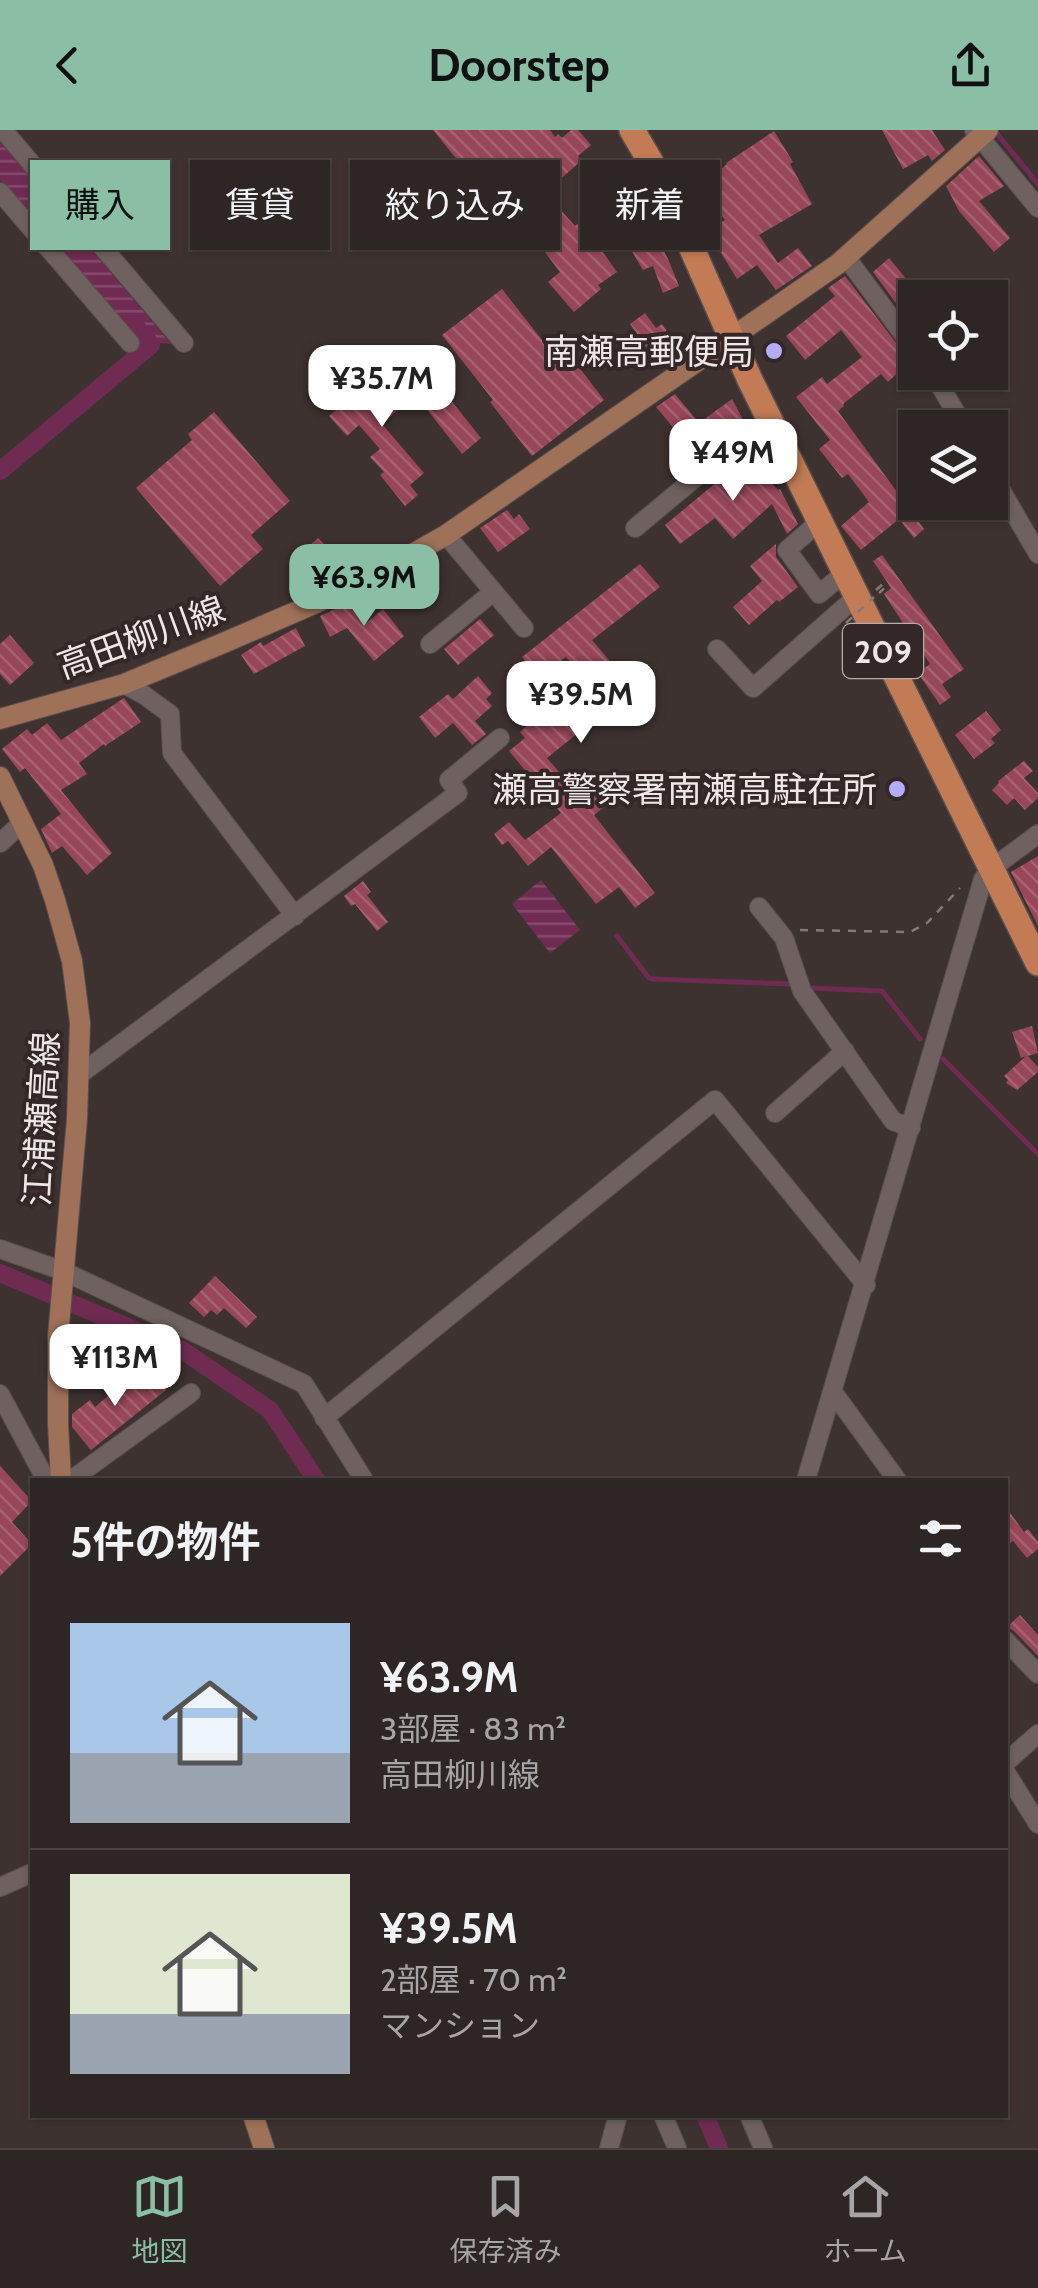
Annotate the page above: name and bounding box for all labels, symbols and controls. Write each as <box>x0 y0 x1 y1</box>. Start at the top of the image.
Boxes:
icon: back <box>40 38 95 93</box>
text: Doorstep <box>428 38 610 92</box>
icon: share <box>943 38 998 93</box>
chip: 購入 <box>30 160 170 250</box>
chip: 賃貸 <box>190 160 330 250</box>
chip: 絞り込み <box>350 160 560 250</box>
chip: 新着 <box>580 160 720 250</box>
map controls <box>898 280 1008 520</box>
button: locate <box>898 280 1008 390</box>
place label: 南瀬高郵便局 <box>544 330 754 373</box>
marker: 南瀬高郵便局 <box>763 340 785 362</box>
pin: ¥35.7M <box>301 345 463 430</box>
text: ¥35.7M <box>330 358 434 397</box>
button: layers <box>898 410 1008 520</box>
pin: ¥49M <box>674 419 792 504</box>
text: ¥49M <box>691 432 775 471</box>
pin: ¥63.9M <box>283 544 445 629</box>
text: ¥63.9M <box>311 557 417 596</box>
street label: 高田柳川線 <box>51 587 231 687</box>
road number: 209 <box>843 624 923 678</box>
pin: ¥39.5M <box>500 661 662 746</box>
text: ¥39.5M <box>529 674 633 713</box>
place label: 瀬高警察署南瀬高駐在所 <box>492 768 877 811</box>
marker: 瀬高警察署南瀬高駐在所 <box>886 778 908 800</box>
street label: 江浦瀬高線 <box>15 1030 67 1208</box>
pin: ¥113M <box>45 1324 185 1409</box>
text: ¥113M <box>72 1337 158 1376</box>
icon: filters <box>913 1511 968 1566</box>
text: 5件の物件 <box>70 1516 261 1568</box>
text: ¥63.9M <box>380 1651 518 1703</box>
icon: home <box>150 1663 270 1783</box>
text: 3部屋 · 83 m² <box>380 1709 566 1748</box>
text: 高田柳川線 <box>380 1755 540 1794</box>
text: ¥39.5M <box>380 1902 518 1954</box>
icon: home <box>150 1914 270 2034</box>
text: 2部屋 · 70 m² <box>380 1960 567 1999</box>
text: マンション <box>380 2006 540 2045</box>
tab: 地図 <box>131 2169 187 2269</box>
tab: 保存済み <box>449 2169 561 2269</box>
tab: ホーム <box>824 2169 907 2269</box>

